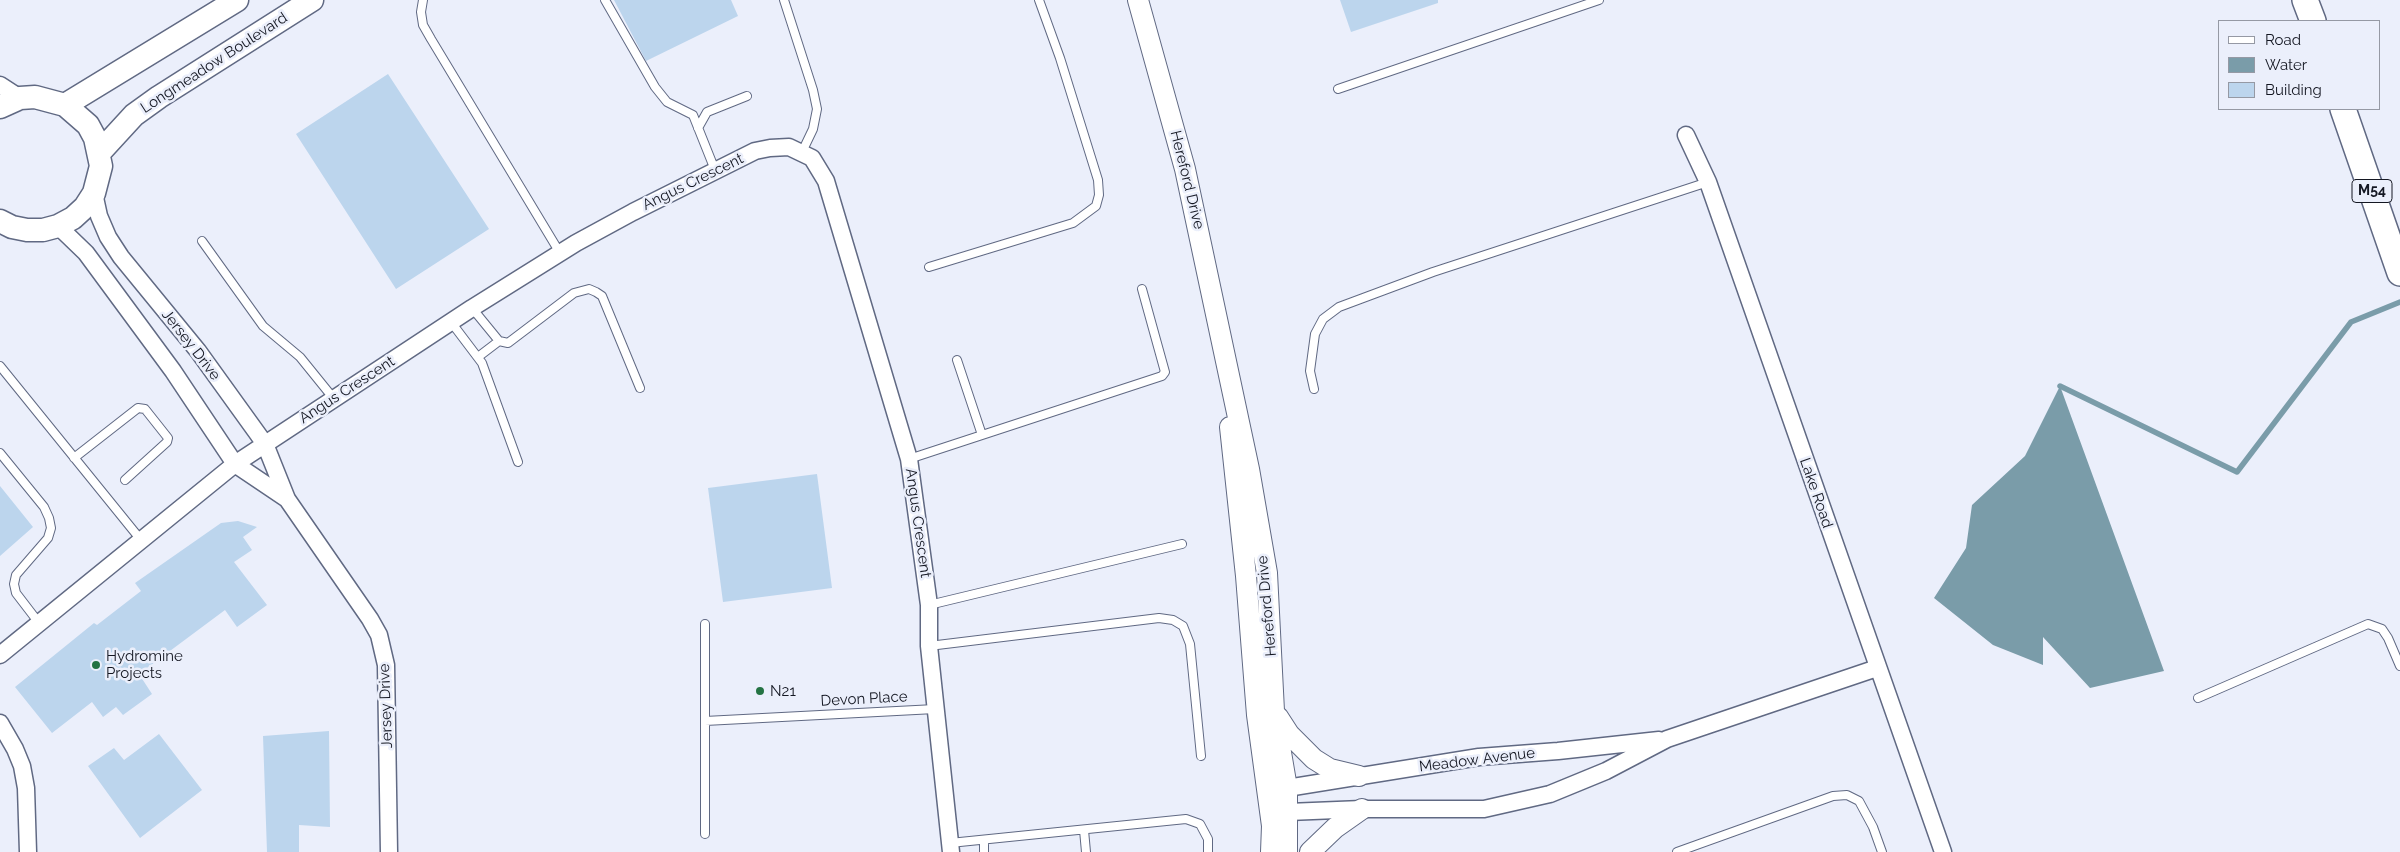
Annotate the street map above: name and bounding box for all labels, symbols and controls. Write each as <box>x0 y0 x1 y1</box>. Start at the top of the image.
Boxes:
street label: Longmeadow Boulevard <box>137 9 291 117</box>
legend <box>2218 20 2380 110</box>
text: Road <box>2265 31 2301 49</box>
text: Water <box>2265 56 2307 74</box>
text: Building <box>2265 81 2322 99</box>
street label: Hereford Drive <box>1166 129 1208 231</box>
street label: Angus Crescent <box>640 150 746 214</box>
road number: M54 <box>2352 180 2392 202</box>
street label: Jersey Drive <box>158 306 224 384</box>
street label: Angus Crescent <box>296 352 398 428</box>
street label: Lake Road <box>1796 456 1836 530</box>
street label: Angus Crescent <box>901 467 935 579</box>
street label: Hereford Drive <box>1254 555 1280 657</box>
place label: Hydromine Projects <box>106 647 183 682</box>
marker: Hydromine Projects <box>90 659 102 671</box>
street label: Jersey Drive <box>376 663 396 749</box>
place label: N21 <box>770 682 796 700</box>
marker: N21 <box>754 685 766 697</box>
street label: Devon Place <box>820 688 908 710</box>
street label: Meadow Avenue <box>1418 744 1536 776</box>

